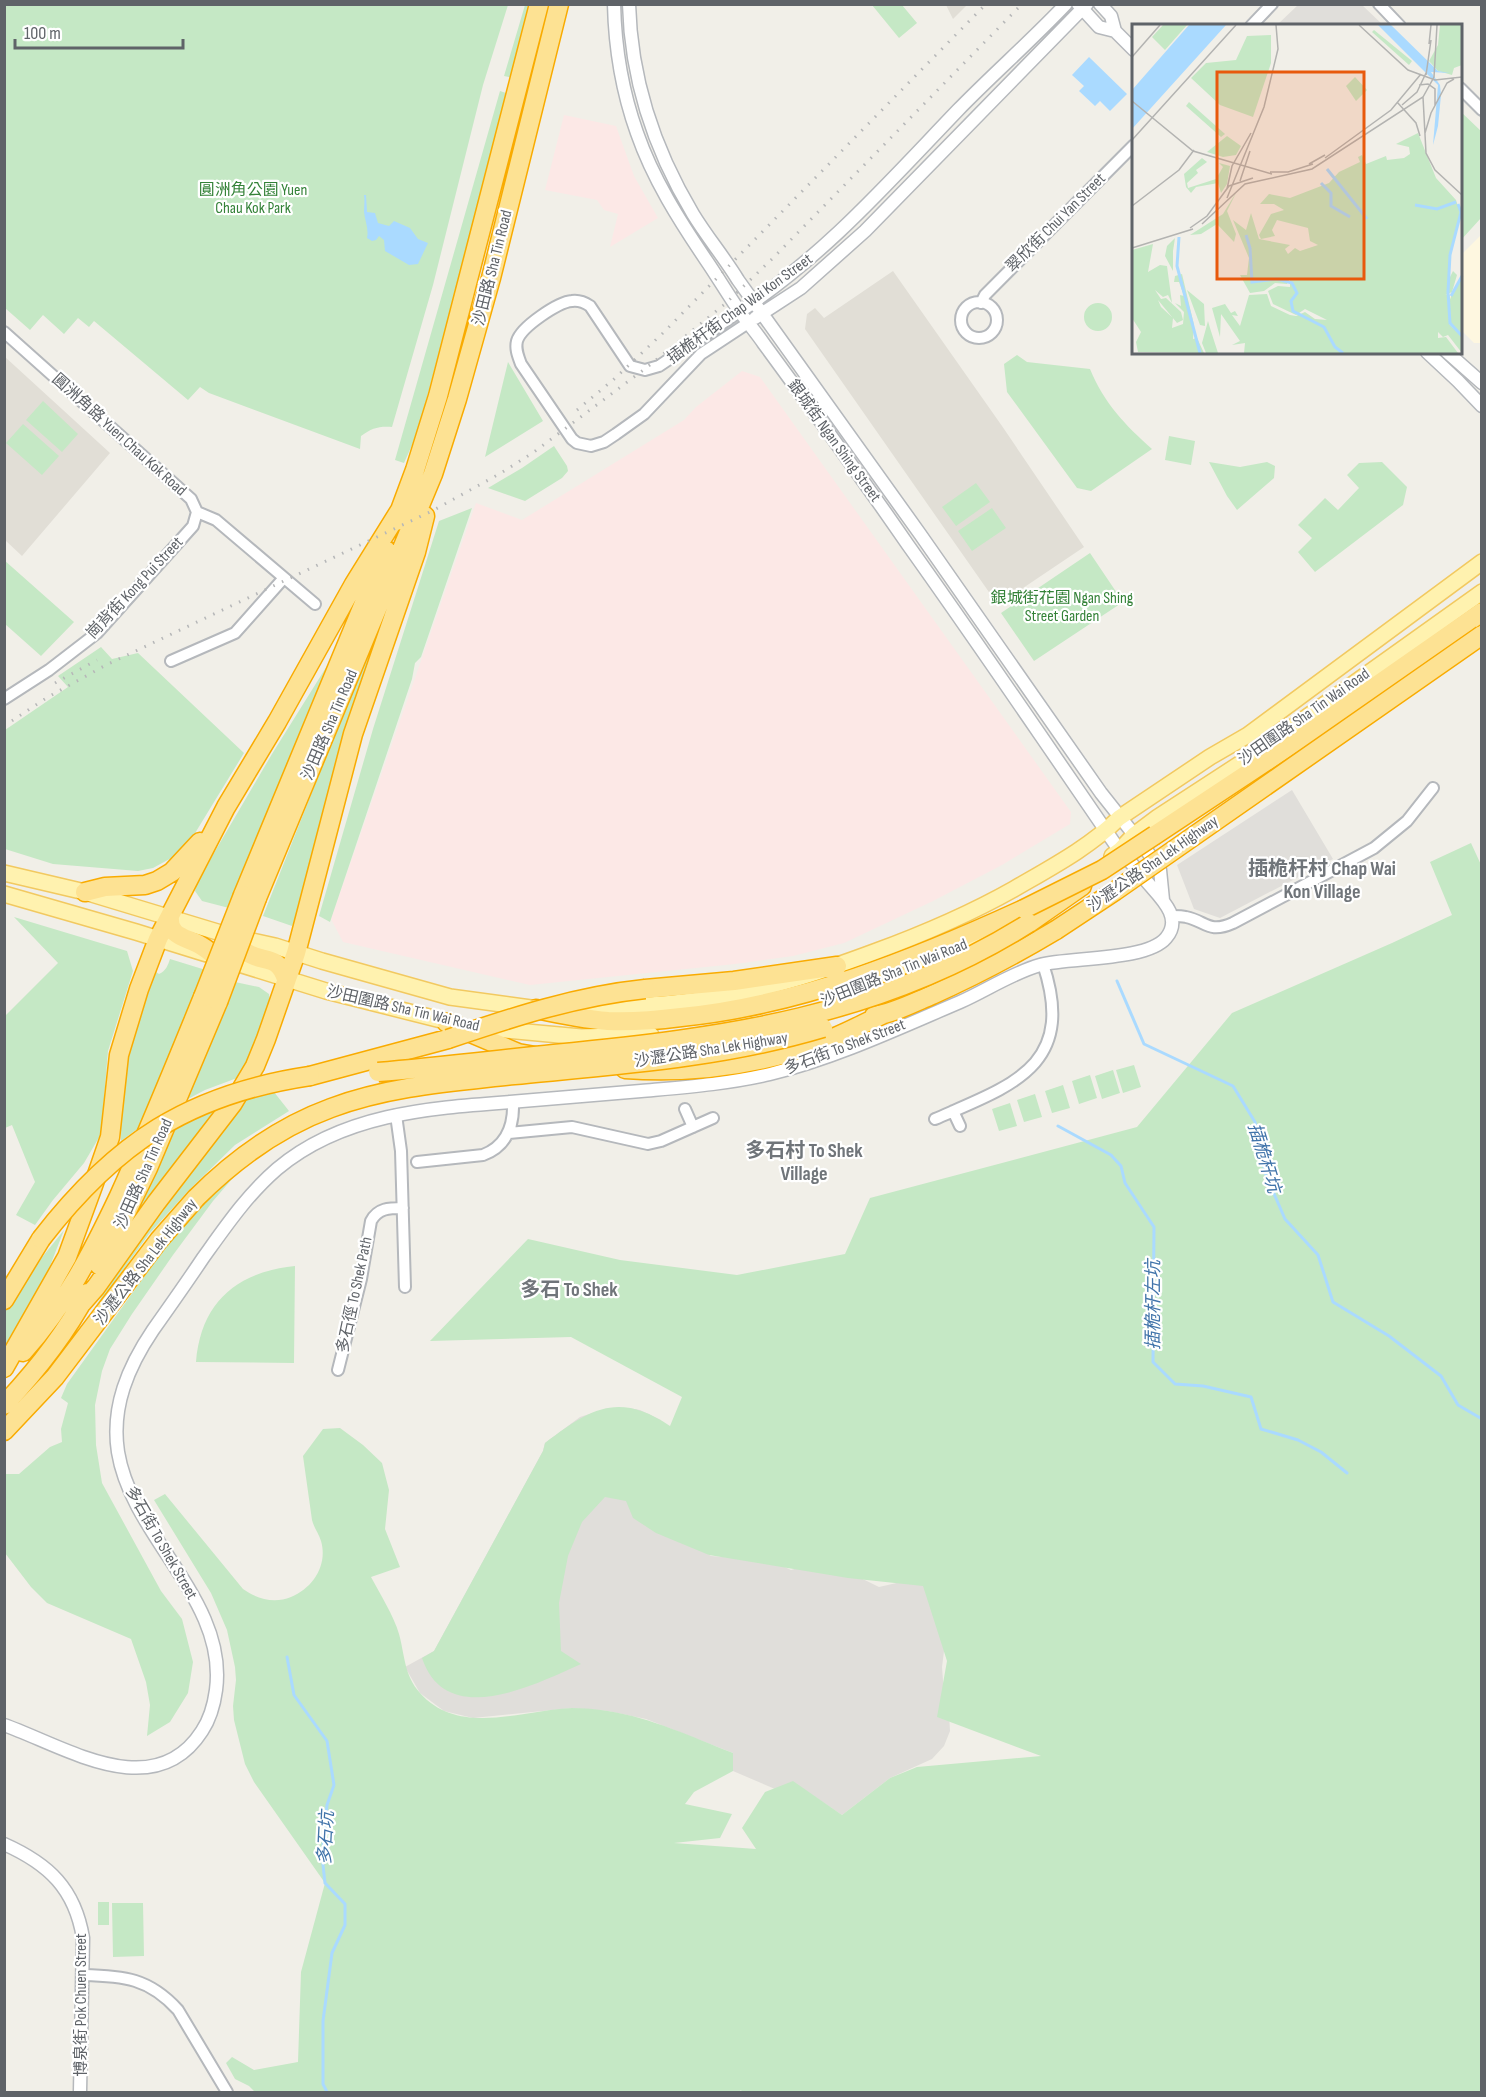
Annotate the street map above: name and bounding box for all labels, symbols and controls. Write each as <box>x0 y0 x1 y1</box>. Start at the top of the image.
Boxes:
scale bar <box>15 12 183 50</box>
text: 100 m <box>24 23 61 44</box>
inset map <box>1132 24 1462 354</box>
street label: 翠欣街 Chui Yan Street <box>1002 169 1110 277</box>
park label: 圓洲角公園 Yuen Chau Kok Park <box>199 181 307 218</box>
street label: 沙田路 Sha Tin Road <box>469 208 517 328</box>
street label: 插桅杆街 Chap Wai Kon Street <box>664 250 816 368</box>
street label: 圓洲角路 Yuen Chau Kok Road <box>48 370 190 500</box>
street label: 銀城街 Ngan Shing Street <box>783 376 885 506</box>
street label: 崗背街 Kong Pui Street <box>83 533 187 643</box>
park label: 銀城街花園 Ngan Shing Street Garden <box>991 589 1133 626</box>
street label: 沙田圍路 Sha Tin Wai Road <box>1235 664 1373 770</box>
street label: 沙田路 Sha Tin Road <box>298 667 362 783</box>
street label: 沙瀝公路 Sha Lek Highway <box>1084 812 1222 916</box>
district label: 插桅杆村 Chap Wai Kon Village <box>1248 857 1396 904</box>
street label: 沙田圍路 Sha Tin Wai Road <box>818 935 970 1011</box>
street label: 沙田圍路 Sha Tin Wai Road <box>325 982 481 1036</box>
street label: 多石街 To Shek Street <box>782 1015 908 1079</box>
street label: 沙瀝公路 Sha Lek Highway <box>633 1028 789 1072</box>
street label: 沙田路 Sha Tin Road <box>111 1116 177 1232</box>
water label: 插桅杆坑 <box>1243 1121 1285 1198</box>
district label: 多石村 To Shek Village <box>745 1139 863 1186</box>
street label: 沙瀝公路 Sha Lek Highway <box>91 1195 201 1329</box>
street label: 多石徑 To Shek Path <box>333 1235 377 1355</box>
water label: 插桅杆左坑 <box>1143 1257 1164 1350</box>
district label: 多石 To Shek <box>520 1278 618 1302</box>
street label: 多石街 To Shek Street <box>121 1483 201 1603</box>
water label: 多石坑 <box>314 1807 338 1866</box>
street label: 博泉街 Pok Chuen Street <box>72 1933 91 2077</box>

